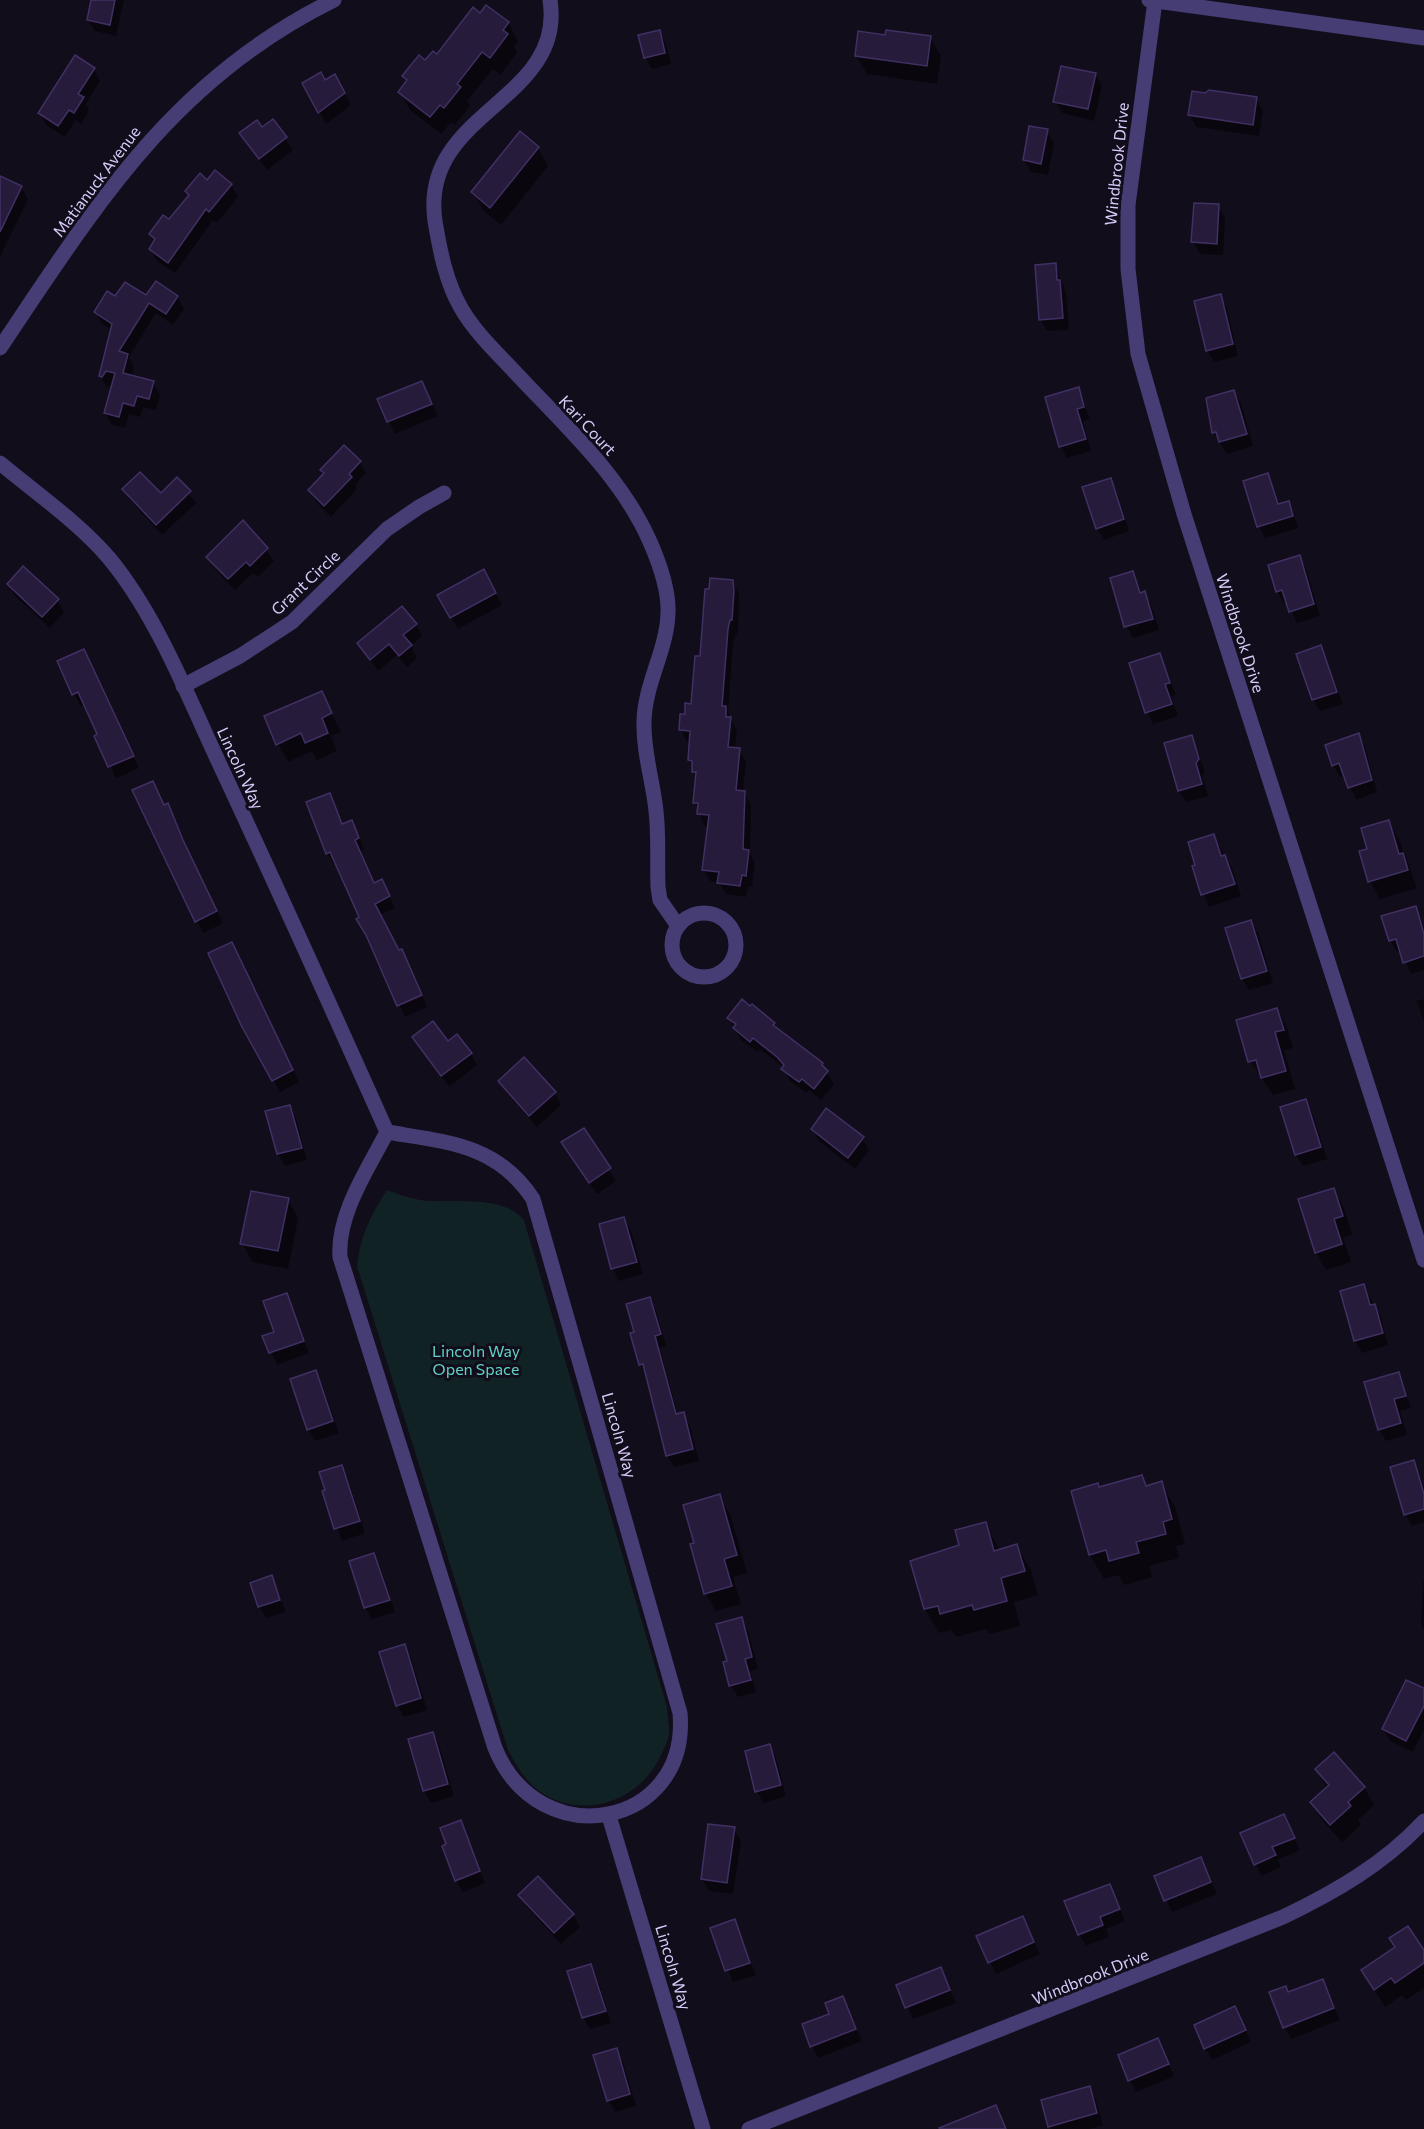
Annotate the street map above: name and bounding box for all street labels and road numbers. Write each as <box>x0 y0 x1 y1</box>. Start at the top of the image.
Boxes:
street label: Windbrook Drive <box>1100 101 1132 227</box>
street label: Matianuck Avenue <box>48 122 144 240</box>
street label: Kari Court <box>555 391 621 459</box>
street label: Grant Circle <box>267 545 343 619</box>
street label: Windbrook Drive <box>1213 571 1269 695</box>
street label: Lincoln Way <box>214 724 268 812</box>
street label: Lincoln Way <box>599 1390 641 1480</box>
street label: Lincoln Way <box>652 1922 696 2012</box>
street label: Windbrook Drive <box>1029 1944 1151 2008</box>

